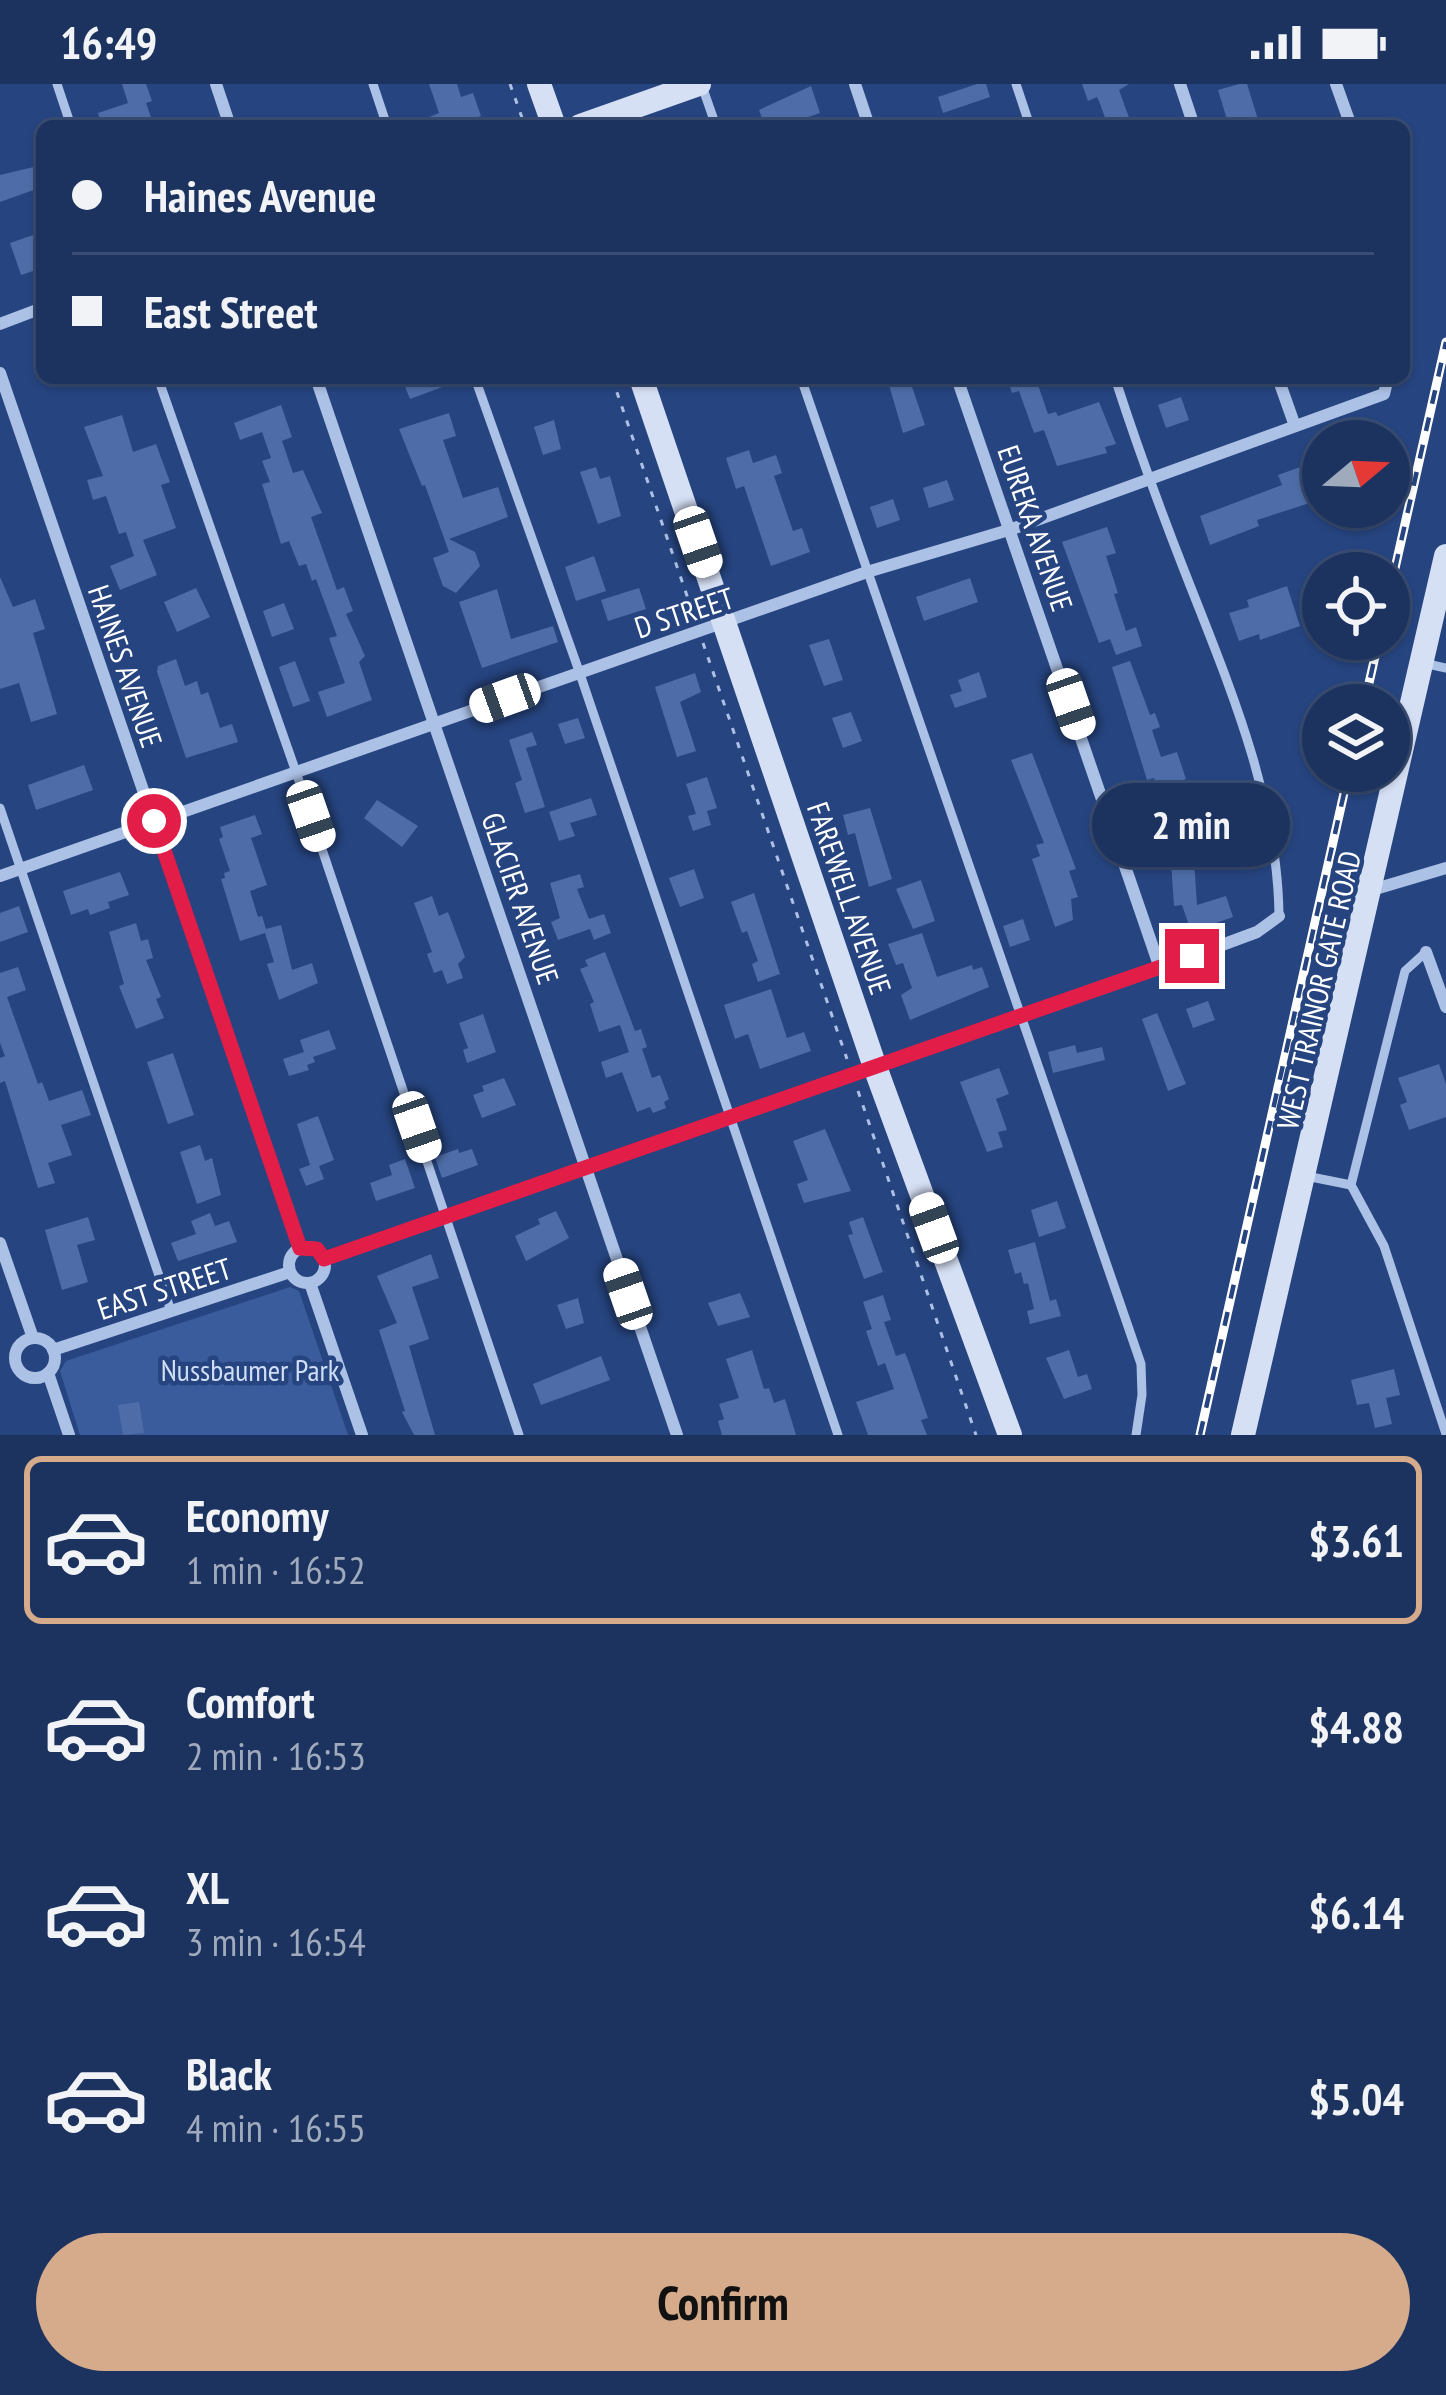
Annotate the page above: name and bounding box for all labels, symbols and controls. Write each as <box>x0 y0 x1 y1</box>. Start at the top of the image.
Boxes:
text: 16:49 <box>60 13 157 71</box>
text: Haines Avenue <box>144 166 376 224</box>
text: East Street <box>144 282 318 340</box>
north arrow <box>1302 420 1410 528</box>
map controls <box>1302 420 1410 792</box>
street label: EUREKA AVENUE <box>989 440 1083 616</box>
car <box>669 502 727 582</box>
button: locate <box>1302 552 1410 660</box>
street label: D STREET <box>630 578 738 646</box>
street label: HAINES AVENUE <box>80 580 172 752</box>
car <box>1042 664 1100 744</box>
car <box>465 669 545 727</box>
button: layers <box>1302 684 1410 792</box>
car <box>282 776 340 856</box>
callout: 2 min <box>1093 782 1291 866</box>
route start <box>127 794 181 848</box>
street label: FAREWELL AVENUE <box>799 797 901 999</box>
text: 2 min <box>1152 799 1230 850</box>
street label: GLACIER AVENUE <box>473 807 569 989</box>
street label: WEST TRAINOR GATE ROAD <box>1267 847 1369 1133</box>
route end <box>1165 929 1219 983</box>
car <box>388 1087 446 1167</box>
car <box>905 1188 963 1268</box>
street label: EAST STREET <box>92 1248 236 1328</box>
car <box>599 1254 657 1334</box>
park label: Nussbaumer Park <box>161 1350 340 1389</box>
icon: car <box>42 1486 150 1594</box>
text: Economy <box>186 1486 329 1544</box>
text: $3.61 <box>1308 1511 1404 1569</box>
text: 1 min · 16:52 <box>186 1544 366 1595</box>
icon: car <box>42 1672 150 1780</box>
text: Comfort <box>186 1672 315 1730</box>
text: $4.88 <box>1308 1697 1404 1755</box>
text: 2 min · 16:53 <box>186 1730 366 1781</box>
icon: car <box>42 1858 150 1966</box>
text: XL <box>186 1858 229 1916</box>
text: $6.14 <box>1308 1883 1404 1941</box>
text: 3 min · 16:54 <box>186 1916 366 1967</box>
icon: car <box>42 2044 150 2152</box>
text: Black <box>186 2044 272 2102</box>
text: $5.04 <box>1308 2069 1404 2127</box>
text: 4 min · 16:55 <box>186 2102 366 2153</box>
button: Confirm <box>36 2233 1410 2371</box>

